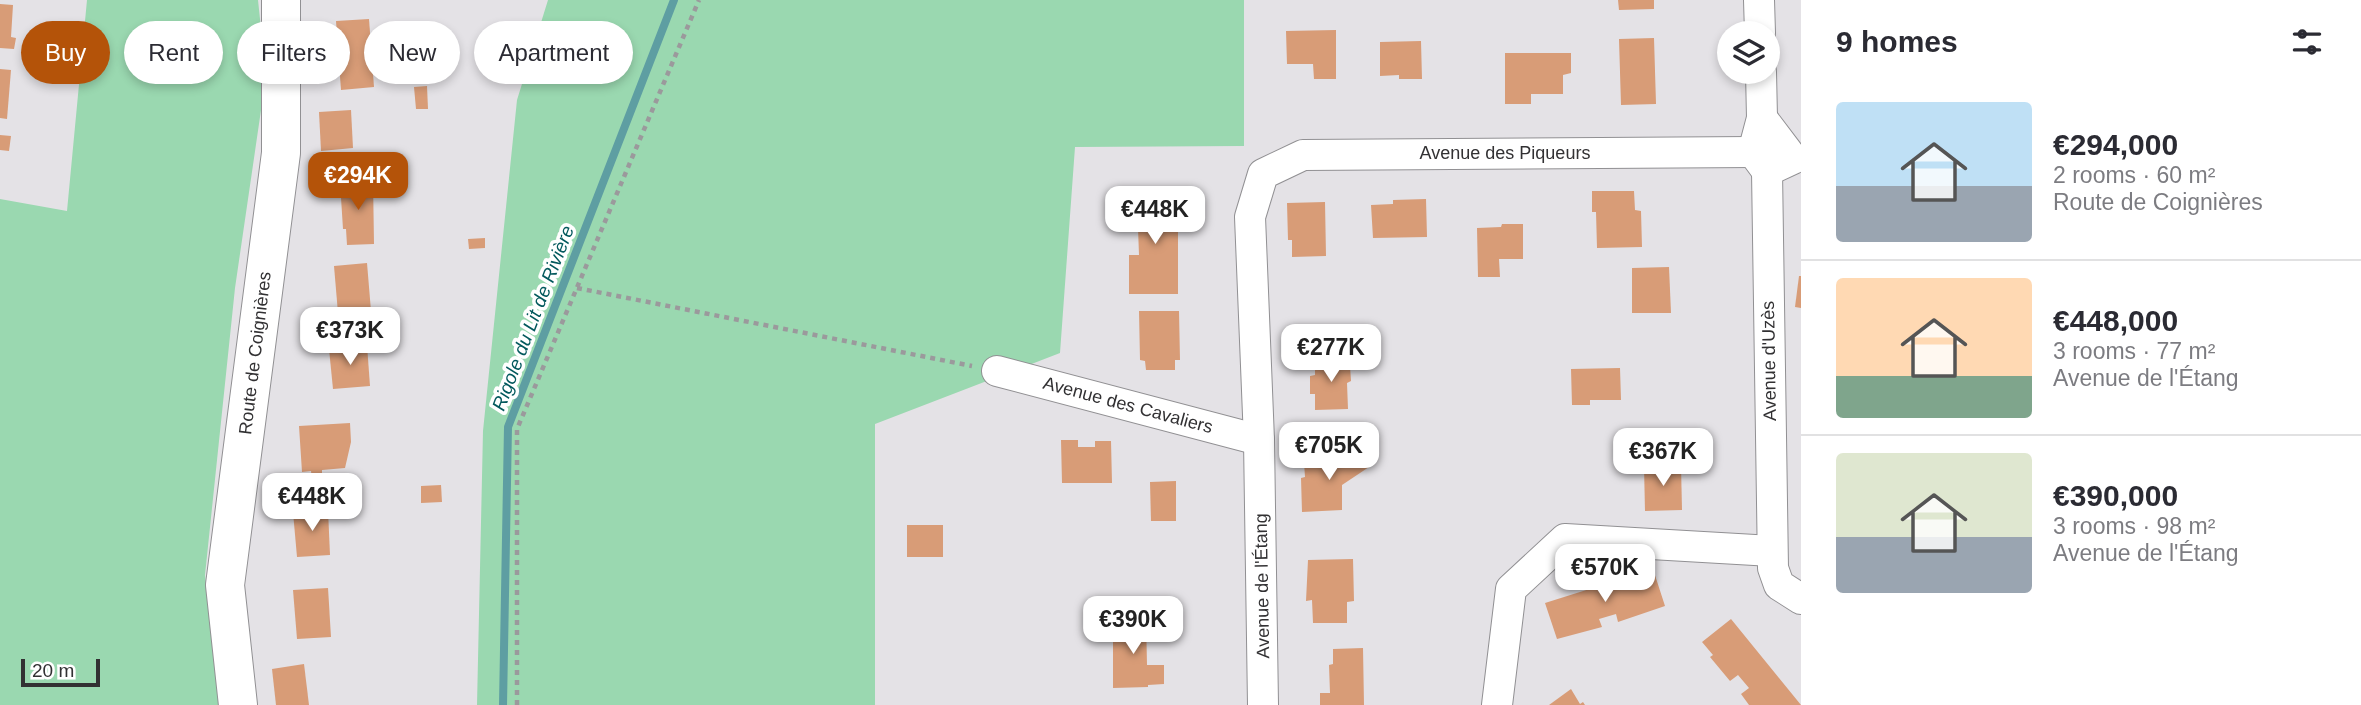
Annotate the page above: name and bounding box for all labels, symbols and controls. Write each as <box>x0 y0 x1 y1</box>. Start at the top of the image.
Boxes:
chip: Buy <box>21 21 110 84</box>
chip: Rent <box>124 21 223 84</box>
chip: Filters <box>237 21 350 84</box>
chip: New <box>364 21 460 84</box>
chip: Apartment <box>474 21 633 84</box>
map controls <box>1717 21 1780 84</box>
button: layers <box>1717 21 1780 84</box>
icon: filters <box>2288 23 2326 61</box>
text: 9 homes <box>1836 25 1958 58</box>
text: €294,000 <box>2053 128 2178 161</box>
icon: home <box>1892 130 1976 214</box>
street label: Avenue des Piqueurs <box>1420 143 1590 163</box>
pin: €294K <box>309 152 407 212</box>
text: €294K <box>324 162 392 188</box>
text: 2 rooms · 60 m² <box>2053 162 2215 188</box>
pin: €448K <box>1106 187 1204 246</box>
text: Route de Coignières <box>2053 189 2263 215</box>
text: €448K <box>1121 196 1189 222</box>
water label: Rigole du Lit de Rivière <box>488 223 578 413</box>
street label: Route de Coignières <box>235 270 275 436</box>
street label: Avenue d'Uzès <box>1758 301 1780 421</box>
text: €448,000 <box>2053 304 2178 337</box>
icon: home <box>1892 306 1976 390</box>
pin: €373K <box>301 308 399 367</box>
text: €373K <box>316 317 384 343</box>
pin: €277K <box>1282 324 1380 384</box>
text: €277K <box>1297 334 1365 360</box>
text: 3 rooms · 77 m² <box>2053 338 2215 364</box>
text: Avenue de l'Étang <box>2053 365 2239 391</box>
street label: Avenue des Cavaliers <box>1041 373 1215 437</box>
pin: €705K <box>1280 422 1378 482</box>
pin: €367K <box>1614 428 1712 488</box>
text: €705K <box>1295 432 1363 458</box>
text: €367K <box>1629 438 1697 464</box>
pin: €448K <box>263 474 361 533</box>
text: €390,000 <box>2053 479 2178 512</box>
icon: home <box>1892 481 1976 565</box>
text: €448K <box>278 483 346 509</box>
street label: Avenue de l'Étang <box>1251 513 1273 659</box>
text: 3 rooms · 98 m² <box>2053 513 2215 539</box>
text: Avenue de l'Étang <box>2053 540 2239 566</box>
pin: €570K <box>1556 544 1654 604</box>
text: €570K <box>1571 554 1639 580</box>
pin: €390K <box>1084 596 1182 656</box>
text: €390K <box>1099 606 1167 632</box>
scale bar <box>21 656 100 688</box>
text: 20 m <box>32 660 74 681</box>

